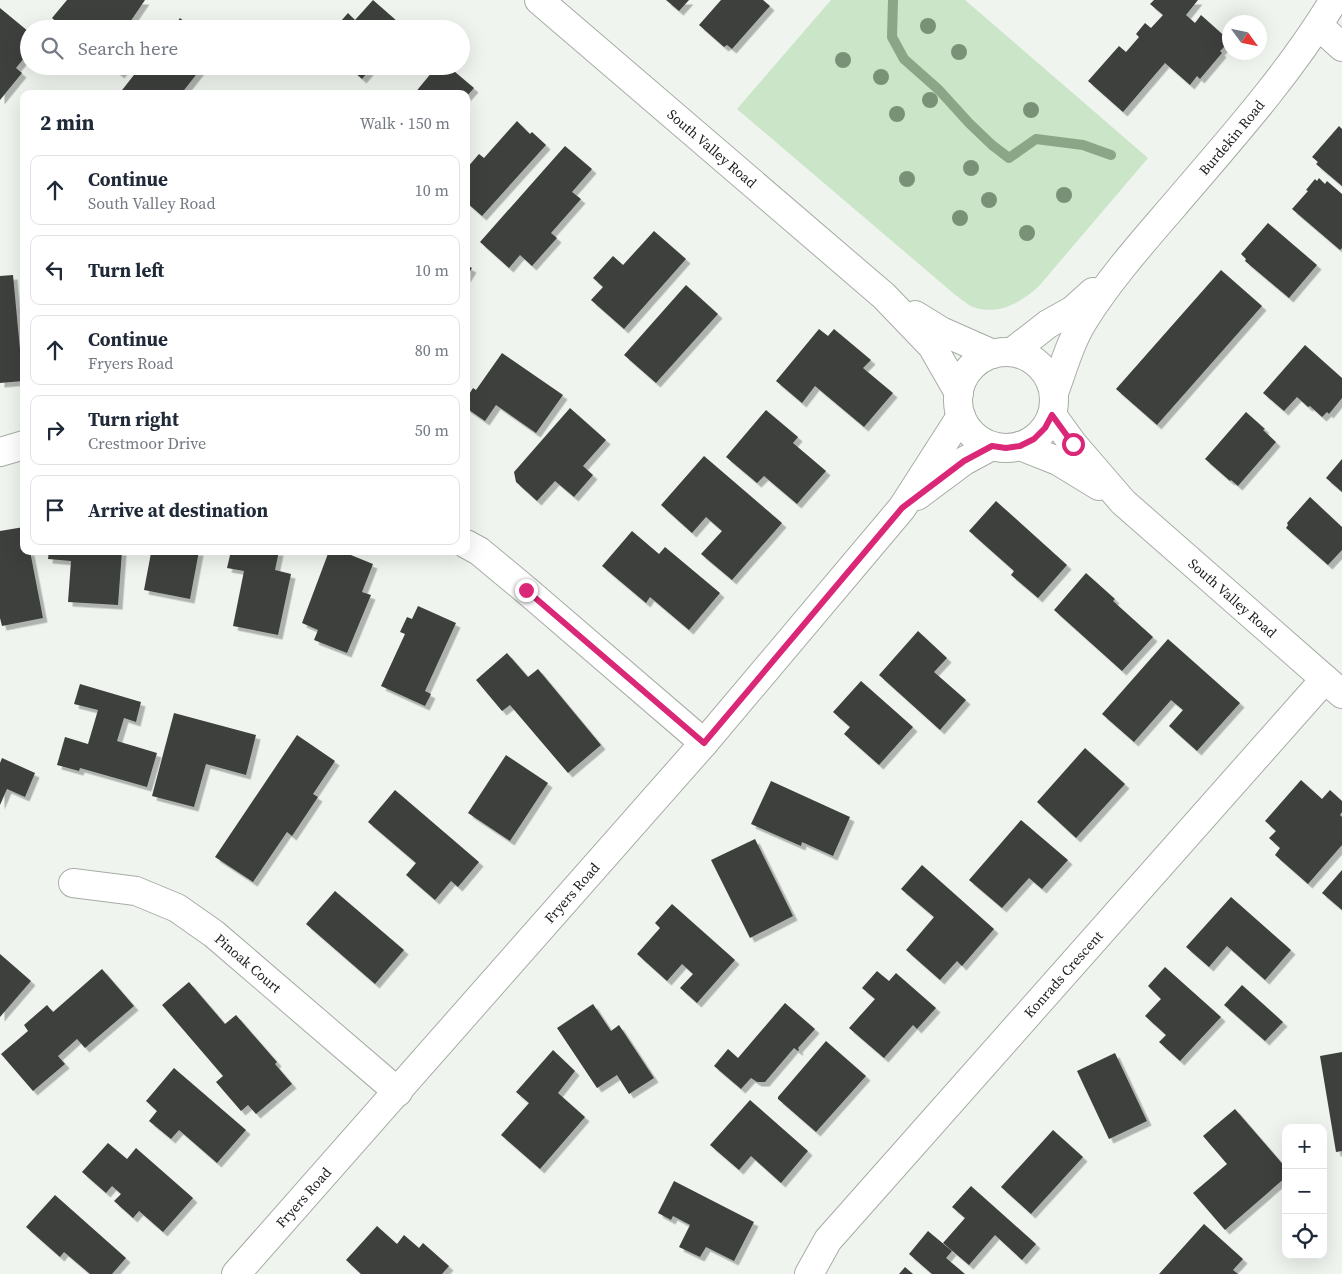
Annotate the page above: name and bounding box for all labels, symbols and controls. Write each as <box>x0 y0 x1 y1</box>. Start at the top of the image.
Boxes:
north arrow <box>1222 15 1267 60</box>
search box <box>20 20 470 75</box>
icon: search <box>38 34 66 62</box>
text: Search here <box>78 35 178 61</box>
street label: Burdekin Road <box>1194 96 1269 180</box>
street label: South Valley Road <box>663 104 761 192</box>
text: 2 min <box>40 108 95 137</box>
text: Walk · 150 m <box>360 112 450 134</box>
text: Continue <box>88 166 168 192</box>
icon: ahead <box>41 176 69 204</box>
text: 10 m <box>415 179 449 201</box>
text: South Valley Road <box>88 192 216 214</box>
icon: left <box>41 256 69 284</box>
text: Turn left <box>88 257 164 283</box>
text: 10 m <box>415 259 449 281</box>
text: Continue <box>88 326 168 352</box>
icon: ahead <box>41 336 69 364</box>
text: 80 m <box>415 339 449 361</box>
text: Fryers Road <box>88 352 173 374</box>
text: Turn right <box>88 406 179 432</box>
icon: right <box>41 416 69 444</box>
text: 50 m <box>415 419 449 441</box>
text: Crestmoor Drive <box>88 432 206 454</box>
route start <box>1062 433 1085 456</box>
icon: arrive <box>41 496 69 524</box>
text: Arrive at destination <box>88 497 268 523</box>
street label: South Valley Road <box>1184 554 1281 642</box>
route end <box>515 579 538 602</box>
street label: Fryers Road <box>540 858 604 928</box>
street label: Konrads Crescent <box>1019 926 1108 1022</box>
street label: Pinoak Court <box>210 929 286 998</box>
map controls <box>1282 1124 1327 1259</box>
button: + <box>1282 1124 1327 1169</box>
street label: Fryers Road <box>271 1163 336 1232</box>
button: − <box>1282 1169 1327 1214</box>
button: locate <box>1282 1214 1327 1259</box>

